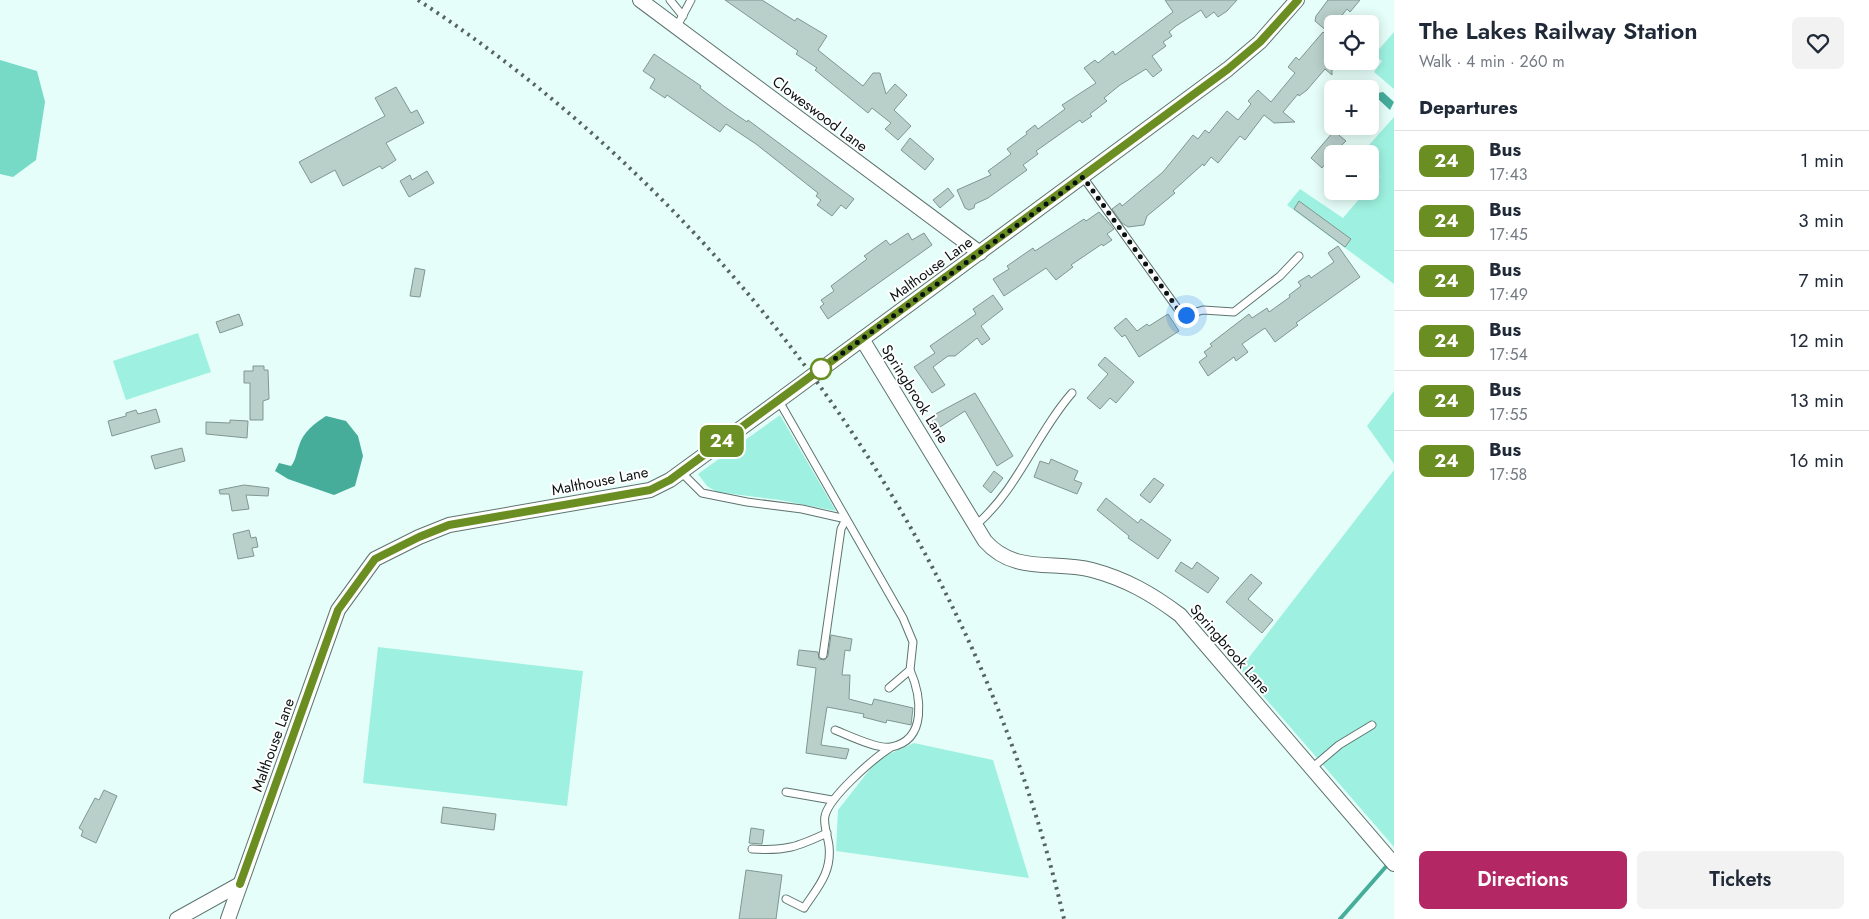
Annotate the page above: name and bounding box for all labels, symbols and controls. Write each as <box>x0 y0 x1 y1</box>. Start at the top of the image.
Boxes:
text: The Lakes Railway Station <box>1419 13 1698 48</box>
map controls <box>1324 15 1379 200</box>
button: locate <box>1324 15 1379 70</box>
button: heart <box>1792 17 1844 69</box>
text: Walk · 4 min · 260 m <box>1419 50 1565 73</box>
street label: Cloweswood Lane <box>768 71 872 157</box>
button: + <box>1324 80 1379 135</box>
text: Departures <box>1419 94 1518 121</box>
text: Bus <box>1489 136 1521 163</box>
button: − <box>1324 145 1379 200</box>
text: 1 min <box>1800 147 1844 174</box>
text: 24 <box>1434 148 1459 174</box>
text: 17:43 <box>1489 163 1527 186</box>
text: Bus <box>1489 196 1521 223</box>
text: 3 min <box>1798 207 1844 234</box>
text: 24 <box>1434 208 1459 234</box>
text: 17:45 <box>1489 223 1528 246</box>
street label: Malthouse Lane <box>885 231 977 307</box>
text: Bus <box>1489 256 1521 283</box>
text: 7 min <box>1799 267 1844 294</box>
text: 24 <box>1434 268 1459 294</box>
text: 17:49 <box>1489 283 1528 306</box>
your location <box>1174 303 1199 328</box>
text: Bus <box>1489 316 1521 343</box>
text: 12 min <box>1789 327 1844 354</box>
text: 24 <box>1434 328 1459 354</box>
street label: Springbrook Lane <box>876 340 954 448</box>
text: 17:54 <box>1489 343 1528 366</box>
unlabelled marker <box>810 358 832 380</box>
text: Bus <box>1489 376 1521 403</box>
text: 13 min <box>1790 387 1844 414</box>
text: 24 <box>1434 388 1459 414</box>
text: 17:55 <box>1489 403 1527 426</box>
line badge: 24 <box>700 425 744 457</box>
text: 24 <box>710 428 734 454</box>
text: Bus <box>1489 436 1521 463</box>
text: 16 min <box>1789 447 1844 474</box>
text: 24 <box>1434 448 1459 474</box>
street label: Malthouse Lane <box>550 461 651 501</box>
text: 17:58 <box>1489 463 1527 486</box>
street label: Springbrook Lane <box>1185 599 1275 699</box>
street label: Malthouse Lane <box>246 695 300 795</box>
button: Directions <box>1419 851 1627 909</box>
button: Tickets <box>1637 851 1844 909</box>

